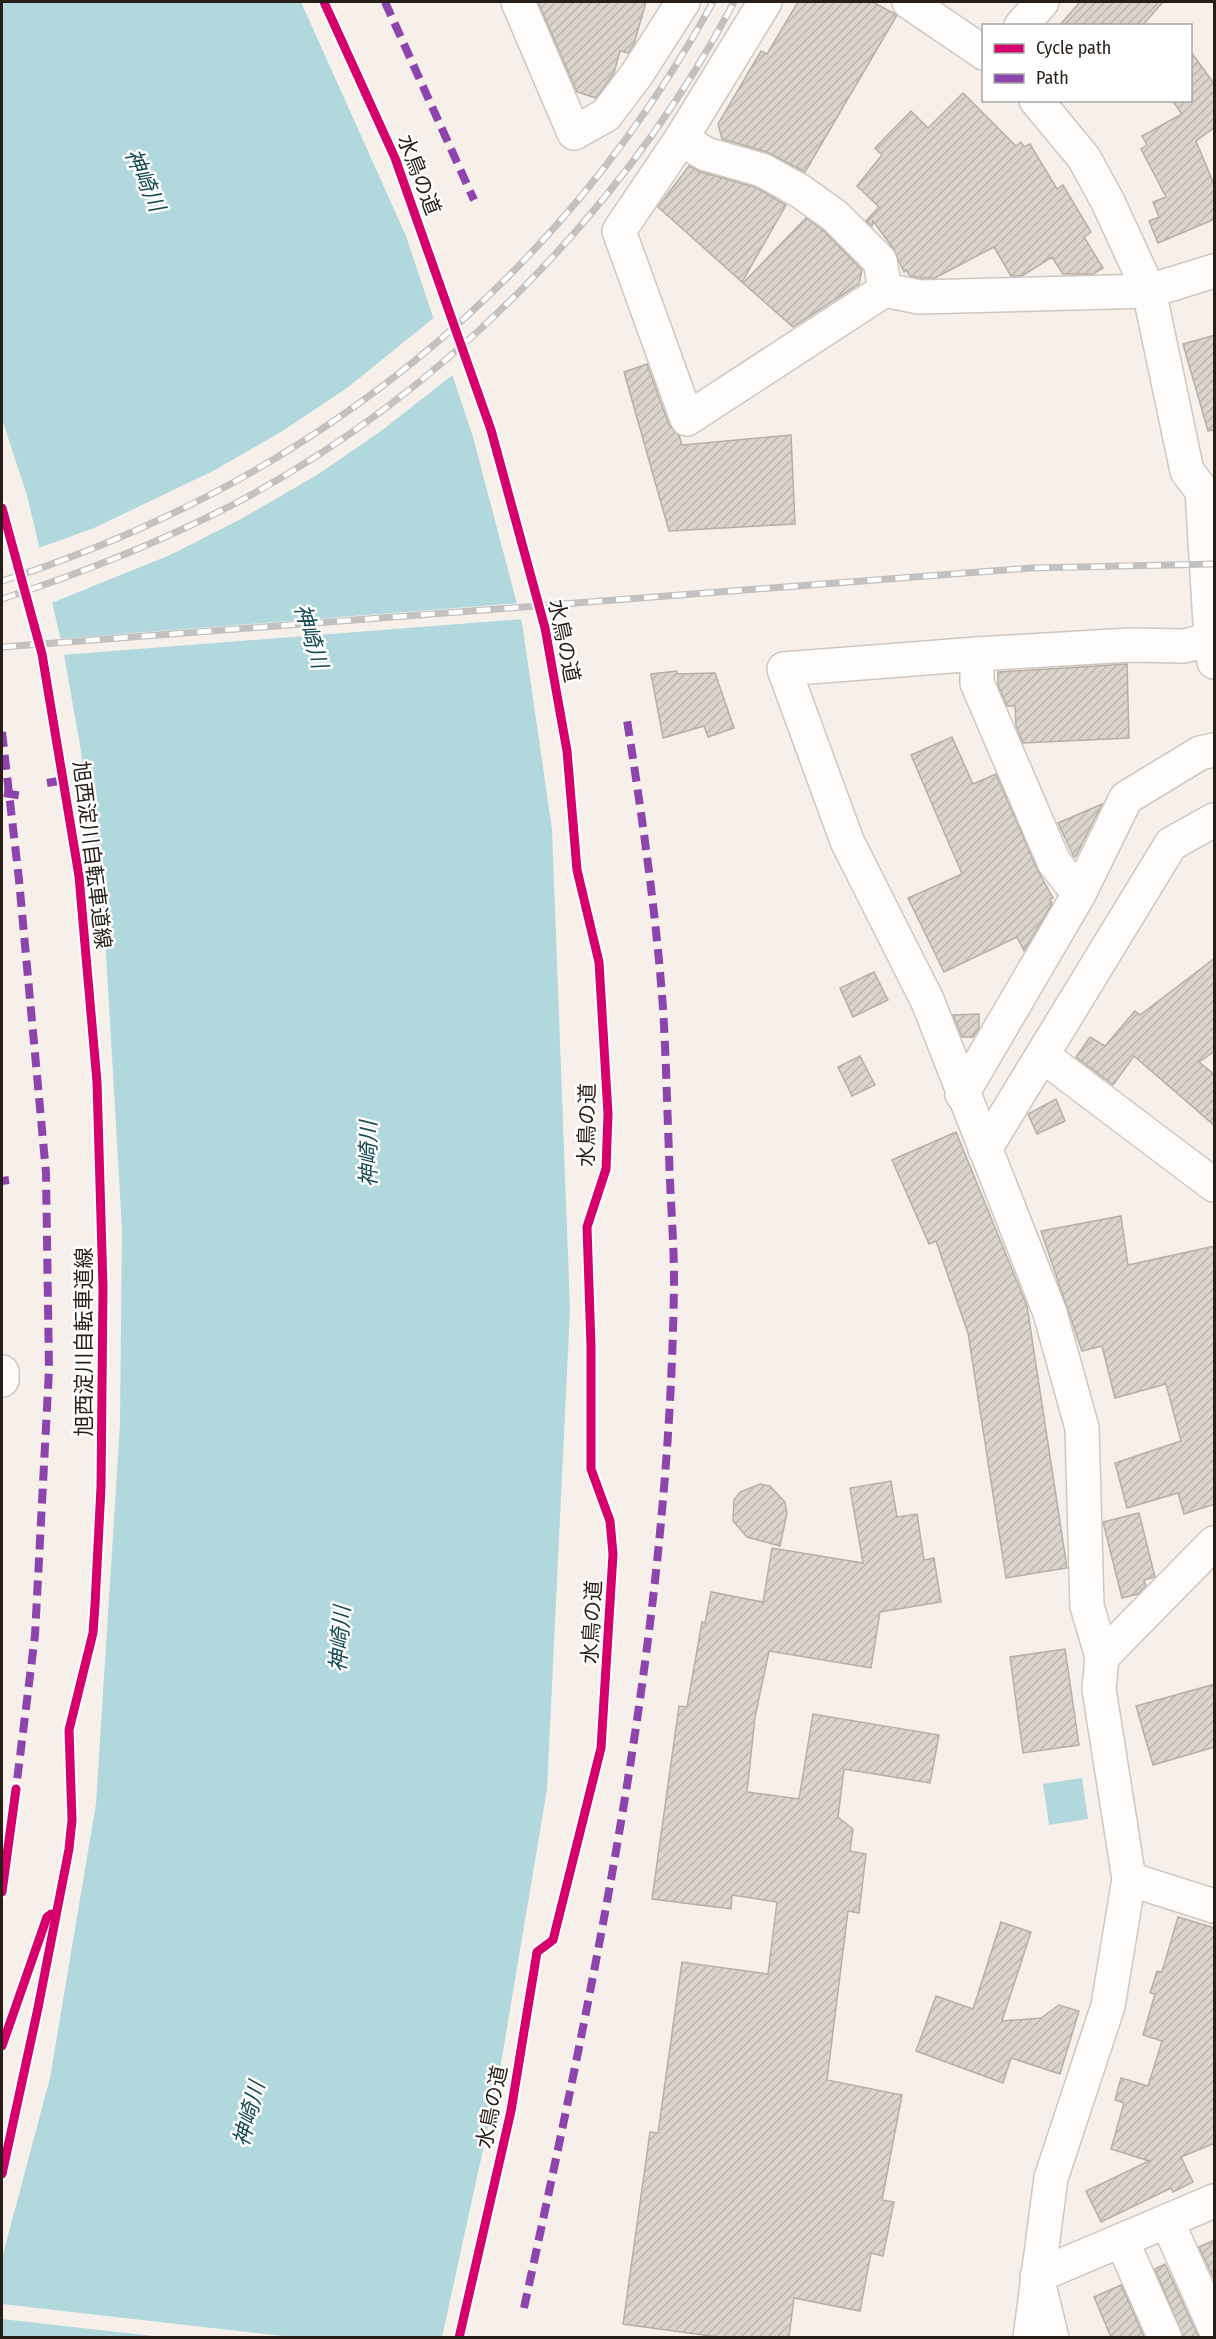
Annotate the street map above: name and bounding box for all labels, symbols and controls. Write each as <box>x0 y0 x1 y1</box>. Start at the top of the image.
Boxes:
legend <box>982 24 1192 102</box>
text: Cycle path <box>1036 37 1111 59</box>
text: Path <box>1036 67 1069 89</box>
street label: 水鳥の道 <box>392 131 446 219</box>
water label: 神崎川 <box>119 144 172 217</box>
street label: 水鳥の道 <box>543 597 585 685</box>
water label: 神崎川 <box>288 600 334 673</box>
street label: 旭西淀川自転車道線 <box>68 760 116 950</box>
street label: 水鳥の道 <box>573 1083 601 1167</box>
water label: 神崎川 <box>355 1119 382 1187</box>
street label: 旭西淀川自転車道線 <box>71 1248 97 1437</box>
street label: 水鳥の道 <box>577 1579 607 1665</box>
water label: 神崎川 <box>324 1603 356 1673</box>
street label: 水鳥の道 <box>471 2063 513 2151</box>
water label: 神崎川 <box>227 2077 271 2149</box>

